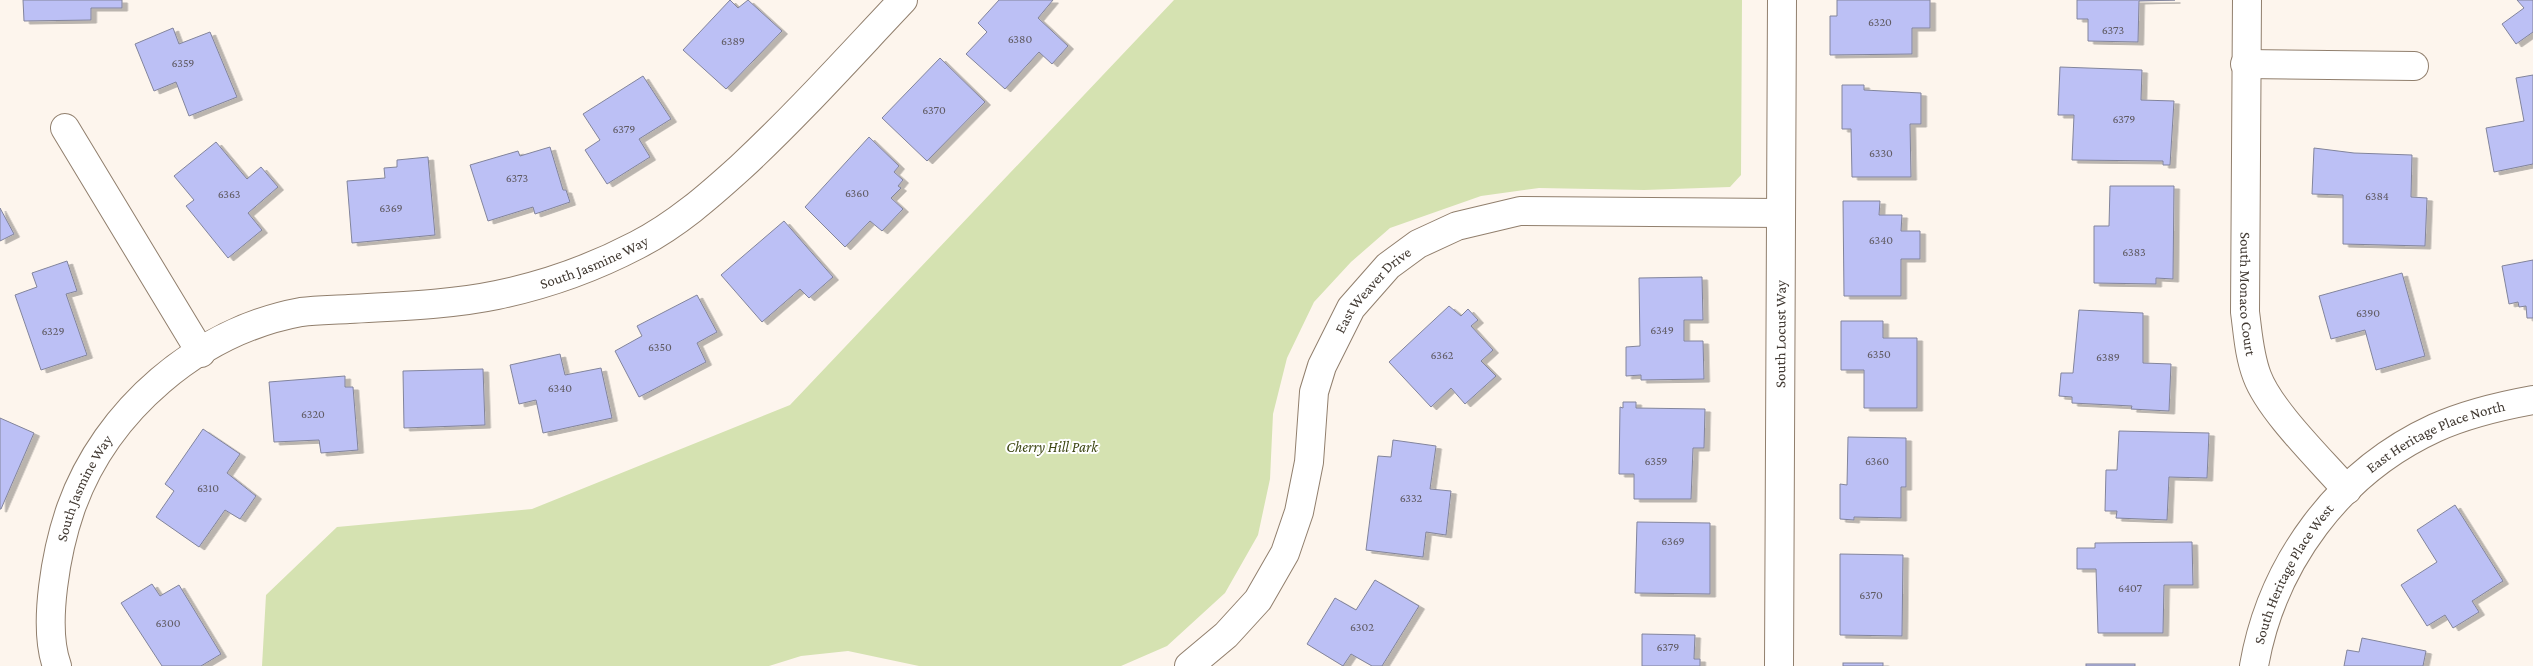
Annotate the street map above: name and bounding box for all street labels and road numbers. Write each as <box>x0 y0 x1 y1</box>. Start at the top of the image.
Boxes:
street label: South Monaco Court <box>2237 232 2259 358</box>
street label: South Jasmine Way <box>538 233 652 292</box>
street label: East Weaver Drive <box>1332 244 1414 336</box>
street label: South Locust Way <box>1772 280 1790 388</box>
street label: East Heritage Place North <box>2363 398 2507 476</box>
street label: South Jasmine Way <box>54 432 116 543</box>
street label: South Heritage Place West <box>2251 500 2337 646</box>

